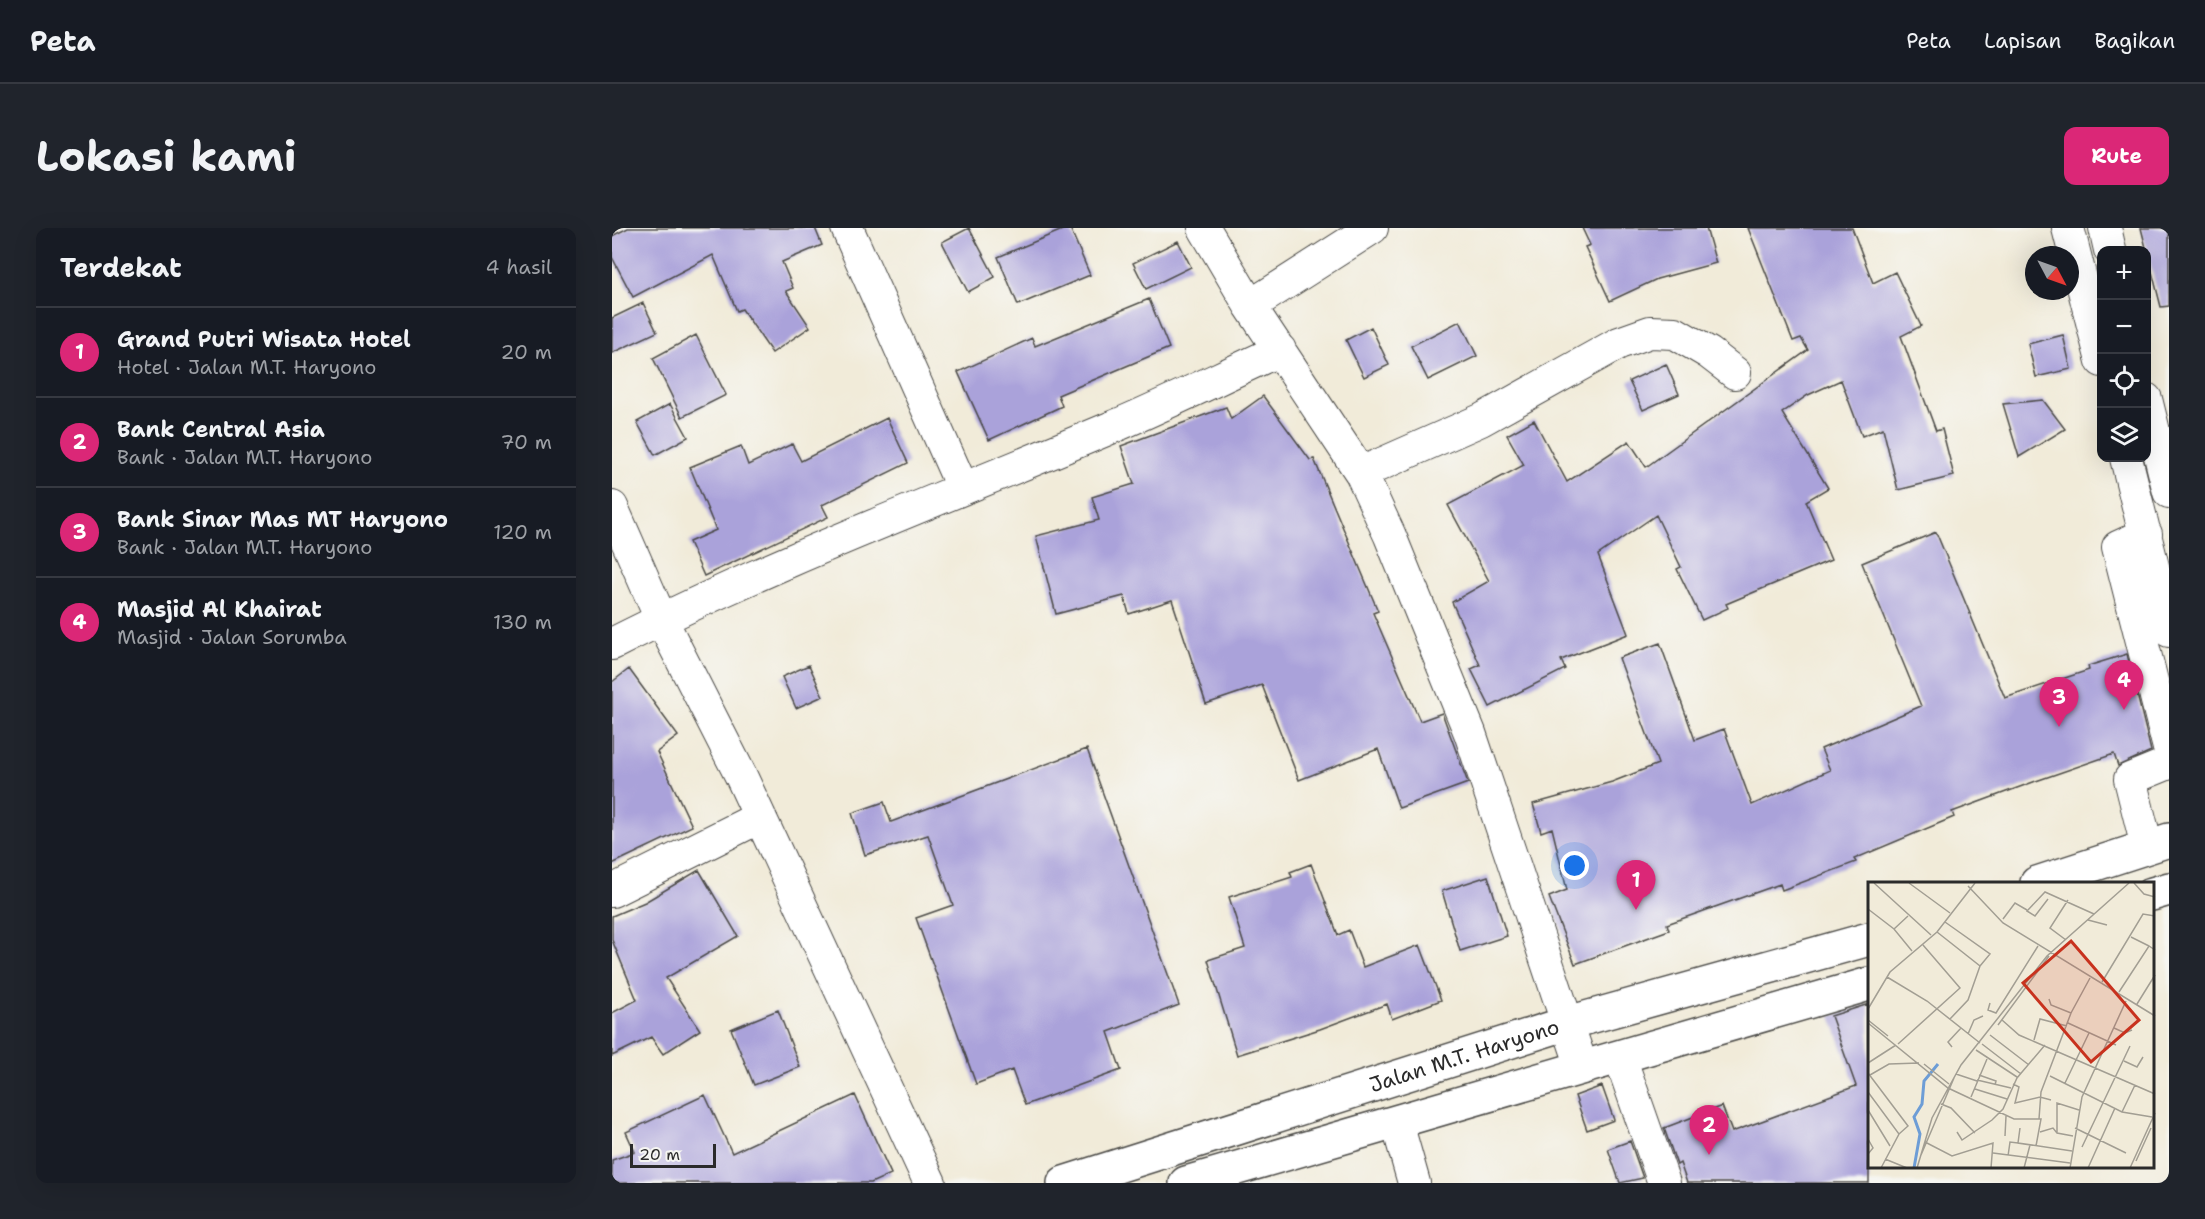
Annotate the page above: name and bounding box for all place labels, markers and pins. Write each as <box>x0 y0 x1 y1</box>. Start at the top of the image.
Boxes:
pin: 4 <box>2104 660 2144 710</box>
pin: 3 <box>2040 678 2078 727</box>
pin: 1 <box>1616 860 1656 910</box>
pin: 2 <box>1690 1106 1728 1155</box>

